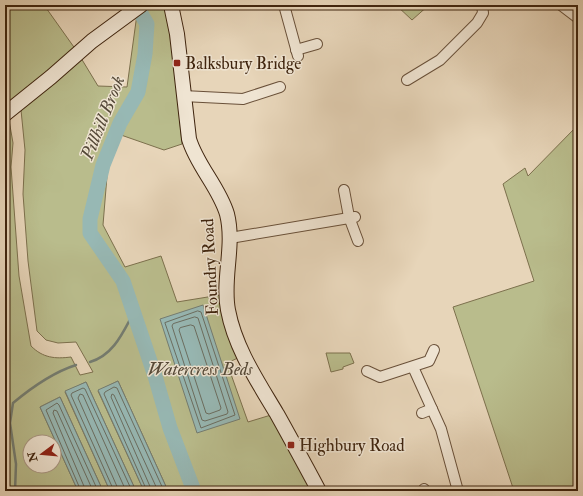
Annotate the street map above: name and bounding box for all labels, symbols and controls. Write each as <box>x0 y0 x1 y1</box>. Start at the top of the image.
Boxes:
place label: Balksbury Bridge <box>185 53 301 75</box>
marker: Balksbury Bridge <box>172 58 182 68</box>
water label: Pillhill Brook <box>75 73 130 164</box>
street label: Foundry Road <box>197 217 224 316</box>
water label: Watercress Beds <box>148 358 254 381</box>
north arrow <box>22 434 62 474</box>
place label: Highbury Road <box>299 435 405 457</box>
marker: Highbury Road <box>286 440 296 450</box>
text: N <box>25 449 41 464</box>

